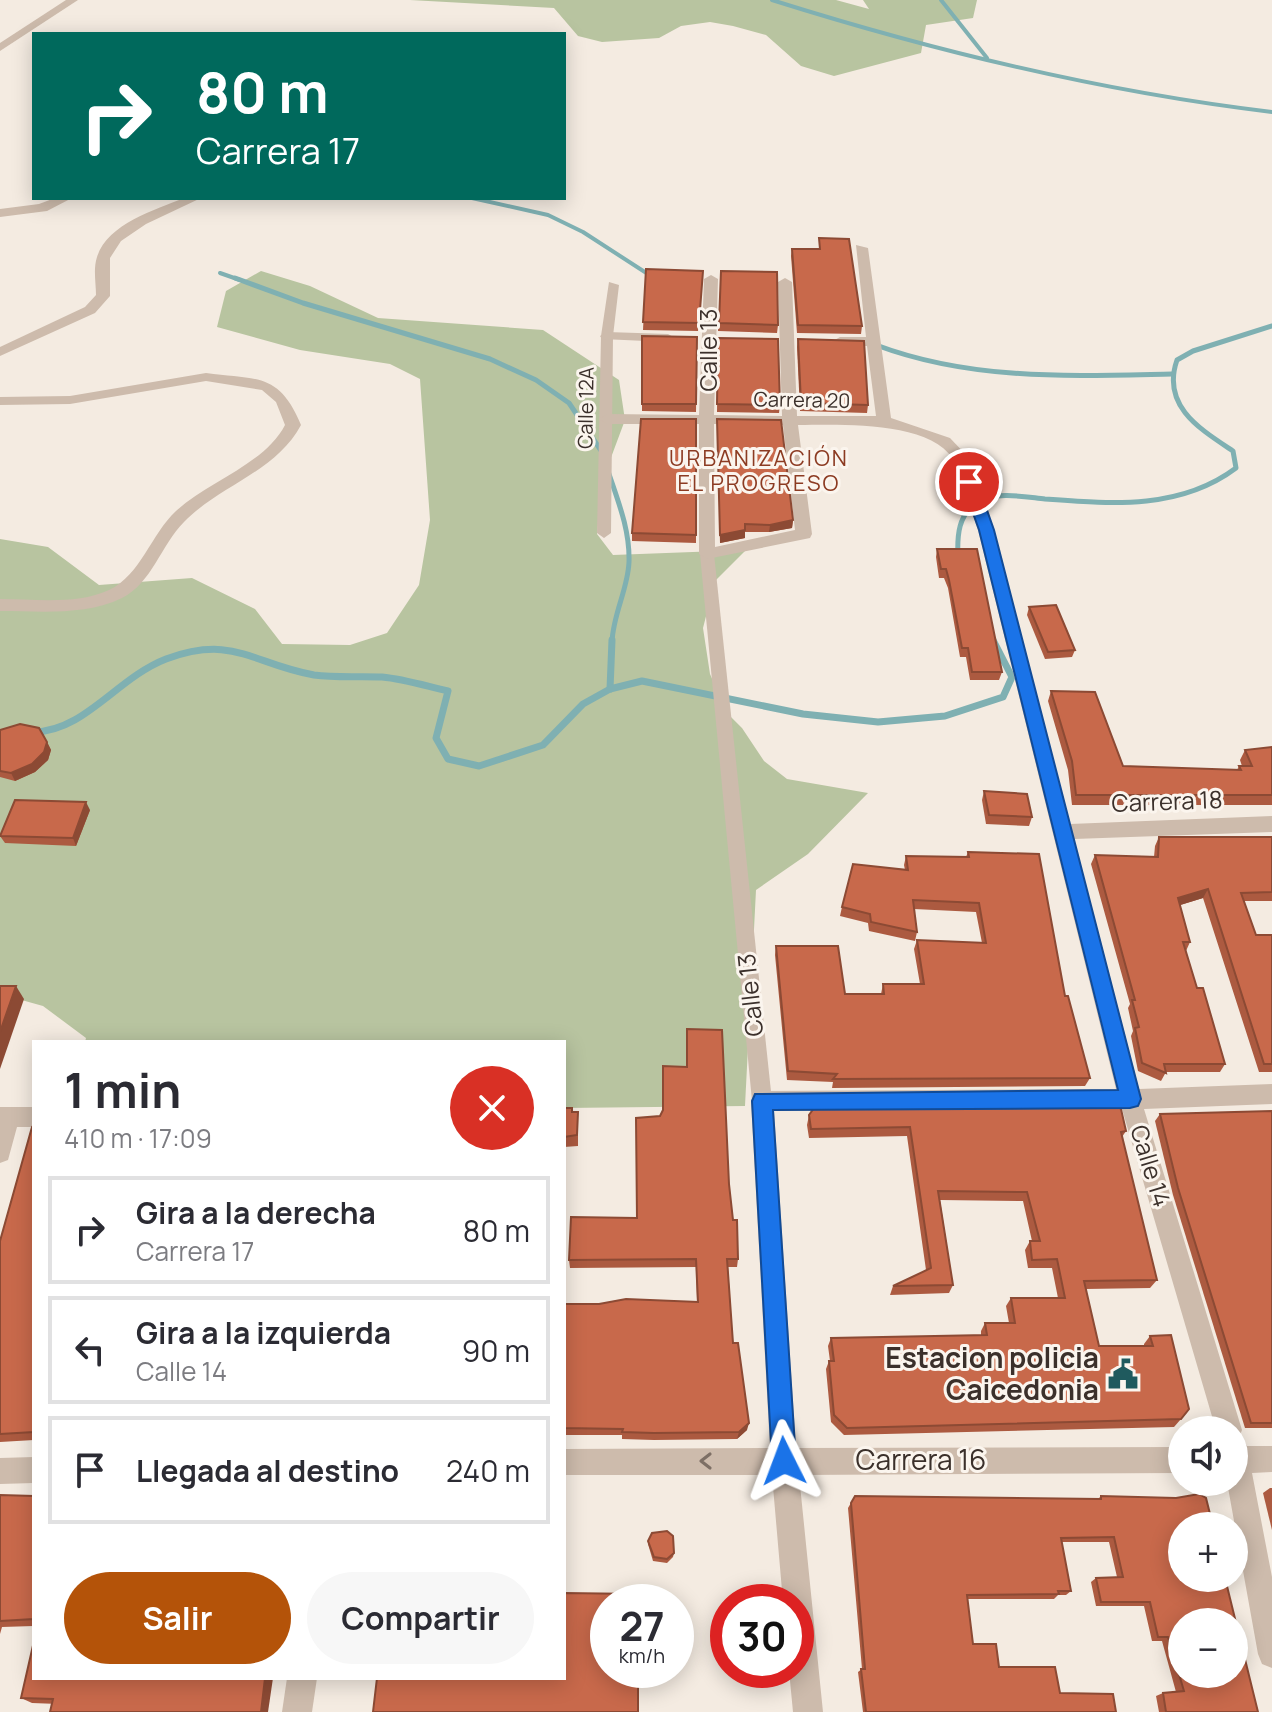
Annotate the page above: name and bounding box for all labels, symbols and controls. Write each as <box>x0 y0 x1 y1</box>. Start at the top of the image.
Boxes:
text: 80 m <box>196 53 329 130</box>
icon: right <box>64 64 168 168</box>
text: Carrera 17 <box>196 126 360 175</box>
street label: Calle 13 <box>691 308 724 392</box>
street label: Calle 12A <box>571 366 600 449</box>
street label: Carrera 20 <box>753 385 851 414</box>
district label: URBANIZACIÓN EL PROGRESO <box>669 443 849 498</box>
pin <box>935 448 1003 516</box>
icon: arrive <box>947 460 991 504</box>
street label: Carrera 18 <box>1111 782 1223 819</box>
street label: Calle 13 <box>729 952 770 1038</box>
text: 1 min <box>64 1057 181 1122</box>
button: close <box>450 1066 534 1150</box>
text: 410 m · 17:09 <box>64 1120 212 1156</box>
street label: Calle 14 <box>1123 1121 1180 1211</box>
text: Gira a la derecha <box>136 1192 376 1233</box>
icon: right <box>68 1208 112 1252</box>
text: 80 m <box>463 1210 530 1251</box>
text: Carrera 17 <box>136 1233 254 1269</box>
text: Gira a la izquierda <box>136 1312 391 1353</box>
icon: left <box>68 1328 112 1372</box>
text: 90 m <box>462 1330 530 1371</box>
place label: Estacion policia Caicedonia <box>885 1338 1099 1408</box>
text: Calle 14 <box>136 1353 227 1389</box>
public building icon: Estacion policia Caicedonia <box>1106 1357 1140 1391</box>
map controls <box>1168 1416 1248 1688</box>
button: sound <box>1168 1416 1248 1496</box>
position arrow <box>742 1419 826 1503</box>
street label: Carrera 16 <box>856 1440 986 1478</box>
icon: arrive <box>68 1448 112 1492</box>
text: Llegada al destino <box>136 1450 399 1491</box>
text: 240 m <box>446 1450 530 1491</box>
one-way arrow <box>699 1452 712 1470</box>
button: + <box>1168 1512 1248 1592</box>
button: Salir <box>64 1572 291 1664</box>
button: Compartir <box>307 1572 534 1664</box>
speed limit sign: 30 <box>710 1584 814 1688</box>
text: 27 <box>619 1598 665 1653</box>
button: − <box>1168 1608 1248 1688</box>
text: km/h <box>619 1642 665 1669</box>

